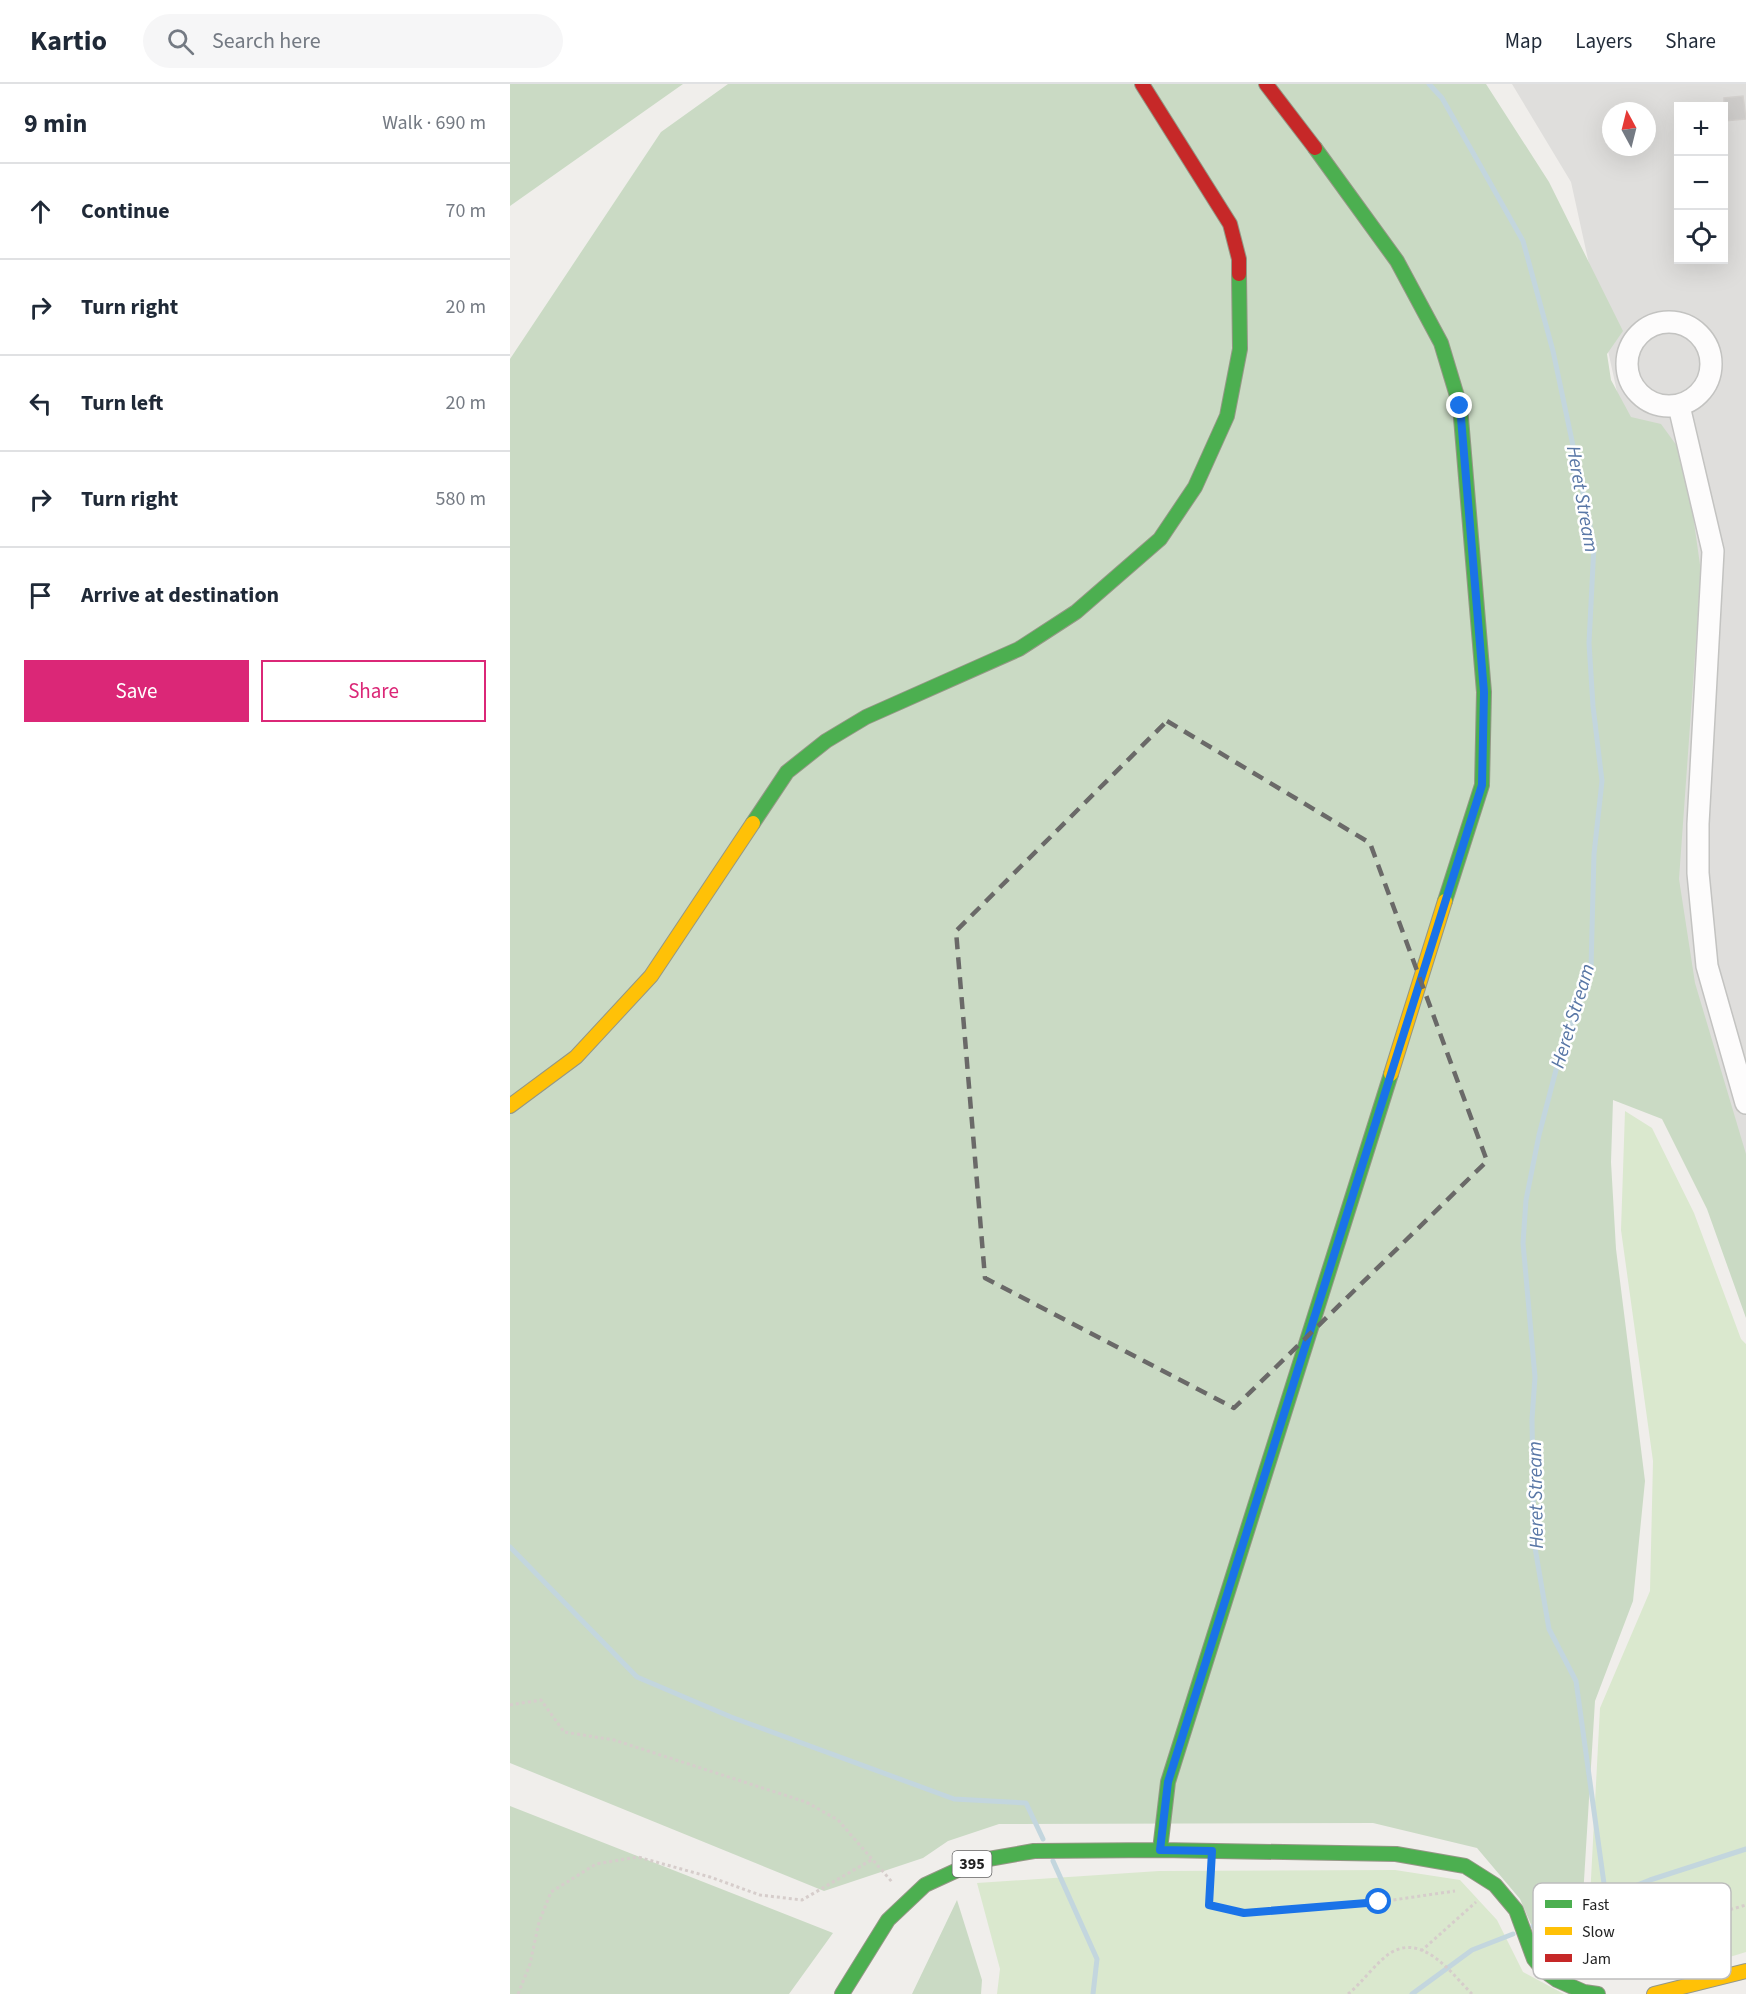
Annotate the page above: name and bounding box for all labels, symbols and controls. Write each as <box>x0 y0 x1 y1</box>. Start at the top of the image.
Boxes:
search box <box>143 14 563 68</box>
text: Kartio <box>30 21 107 61</box>
icon: search <box>164 25 197 58</box>
text: Search here <box>212 25 321 57</box>
text: Map <box>1505 26 1542 56</box>
text: Layers <box>1575 26 1632 56</box>
text: Share <box>1665 26 1716 56</box>
north arrow <box>1602 102 1656 156</box>
map controls <box>1674 102 1728 264</box>
button: + <box>1674 102 1728 156</box>
text: 9 min <box>24 105 87 142</box>
text: Walk · 690 m <box>382 109 486 137</box>
button: − <box>1674 156 1728 210</box>
icon: ahead <box>24 195 57 228</box>
text: Continue <box>81 195 170 227</box>
text: 70 m <box>446 197 486 225</box>
button: locate <box>1674 210 1728 264</box>
icon: right <box>24 291 57 324</box>
text: Turn right <box>81 291 178 323</box>
text: 20 m <box>446 293 486 321</box>
icon: left <box>24 387 57 420</box>
text: Turn left <box>81 387 163 419</box>
text: 20 m <box>446 389 486 417</box>
route end <box>1446 392 1472 418</box>
water label: Heret Stream <box>1559 443 1605 555</box>
icon: right <box>24 483 57 516</box>
text: Turn right <box>81 483 178 515</box>
text: 580 m <box>436 485 486 513</box>
icon: arrive <box>24 579 57 612</box>
text: Arrive at destination <box>81 579 279 611</box>
button: Save <box>24 660 249 722</box>
button: Share <box>261 660 486 722</box>
water label: Heret Stream <box>1544 960 1602 1072</box>
water label: Heret Stream <box>1521 1441 1551 1549</box>
road number: 395 <box>952 1851 992 1877</box>
legend <box>1533 1883 1731 1979</box>
route start <box>1365 1888 1391 1914</box>
text: Fast <box>1582 1894 1610 1916</box>
text: Slow <box>1582 1921 1615 1943</box>
text: Jam <box>1582 1948 1611 1970</box>

